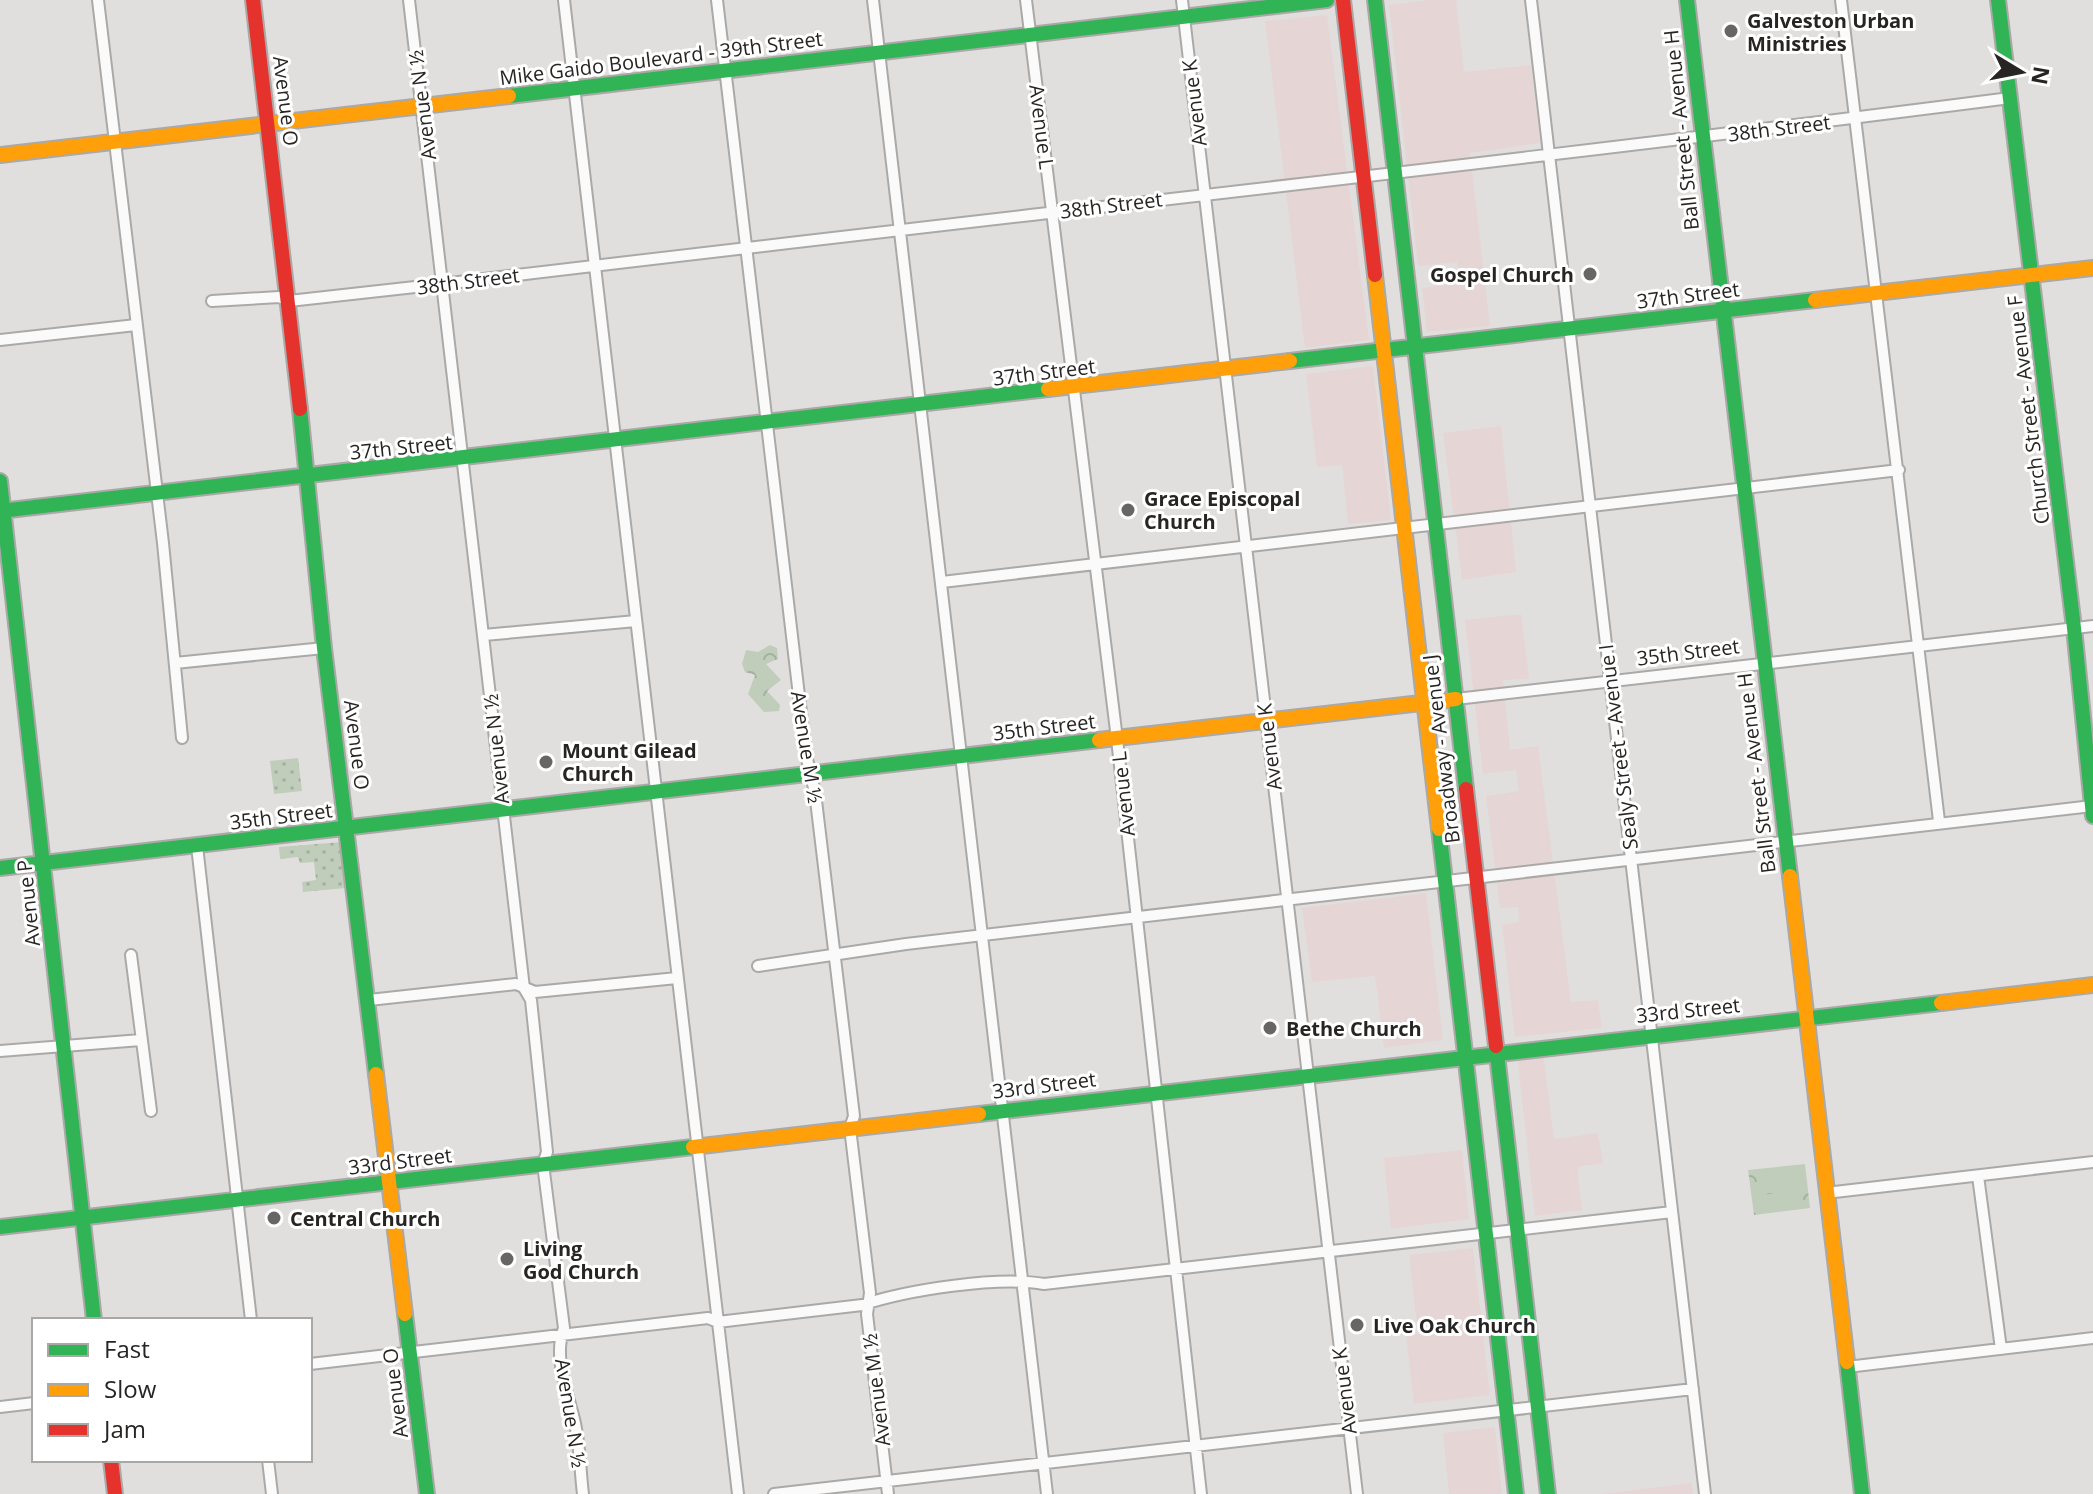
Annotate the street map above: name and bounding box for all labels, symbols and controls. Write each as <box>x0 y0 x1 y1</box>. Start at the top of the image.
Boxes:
place label: Galveston Urban Ministries <box>1747 7 1914 57</box>
marker: Galveston Urban Ministries <box>1722 22 1740 40</box>
street label: Mike Gaido Boulevard - 39th Street <box>498 25 824 91</box>
street label: Ball Street - Avenue H <box>1657 28 1705 232</box>
north arrow <box>1981 32 2061 112</box>
street label: Avenue N ½ <box>402 49 442 161</box>
street label: Avenue O <box>267 54 305 148</box>
street label: Avenue K <box>1175 57 1213 148</box>
text: N <box>2025 64 2058 87</box>
street label: Avenue L <box>1023 83 1061 171</box>
street label: 38th Street <box>1726 108 1832 148</box>
street label: 38th Street <box>1058 185 1164 225</box>
street label: 38th Street <box>415 261 521 301</box>
place label: Gospel Church <box>1430 261 1574 288</box>
marker: Gospel Church <box>1581 265 1599 283</box>
street label: 37th Street <box>1635 275 1741 315</box>
street label: Church Street - Avenue F <box>2001 294 2055 526</box>
street label: 37th Street <box>991 352 1097 392</box>
street label: 37th Street <box>348 428 454 466</box>
place label: Grace Episcopal Church <box>1144 485 1300 535</box>
marker: Grace Episcopal Church <box>1119 501 1137 519</box>
street label: 35th Street <box>1635 632 1741 672</box>
street label: Sealy Street - Avenue I <box>1592 643 1644 851</box>
street label: Broadway - Avenue J <box>1416 653 1466 845</box>
street label: Ball Street - Avenue H <box>1730 671 1782 875</box>
street label: Avenue M ½ <box>785 689 829 805</box>
street label: Avenue N ½ <box>477 693 515 805</box>
street label: Avenue O <box>338 698 376 792</box>
street label: Avenue K <box>1250 701 1288 792</box>
street label: 35th Street <box>991 707 1097 747</box>
place label: Mount Gilead Church <box>562 737 697 787</box>
street label: Avenue L <box>1105 750 1141 838</box>
marker: Mount Gilead Church <box>537 753 555 771</box>
street label: 35th Street <box>228 796 334 836</box>
street label: Avenue P <box>10 858 46 948</box>
street label: 33rd Street <box>1635 991 1741 1029</box>
place label: Bethe Church <box>1286 1015 1422 1042</box>
marker: Bethe Church <box>1261 1019 1279 1037</box>
street label: 33rd Street <box>991 1065 1097 1105</box>
street label: 33rd Street <box>347 1141 453 1181</box>
place label: Central Church <box>290 1205 440 1232</box>
marker: Central Church <box>265 1209 283 1227</box>
place label: Living God Church <box>523 1235 639 1285</box>
marker: Living God Church <box>498 1250 516 1268</box>
place label: Live Oak Church <box>1373 1312 1536 1339</box>
marker: Live Oak Church <box>1348 1316 1366 1334</box>
legend <box>32 1318 312 1462</box>
text: Fast <box>104 1332 150 1365</box>
street label: Avenue M ½ <box>856 1332 896 1448</box>
street label: Avenue K <box>1325 1345 1363 1436</box>
street label: Avenue O <box>376 1346 414 1440</box>
street label: Avenue N ½ <box>549 1356 593 1470</box>
text: Slow <box>104 1372 157 1405</box>
text: Jam <box>102 1412 146 1445</box>

